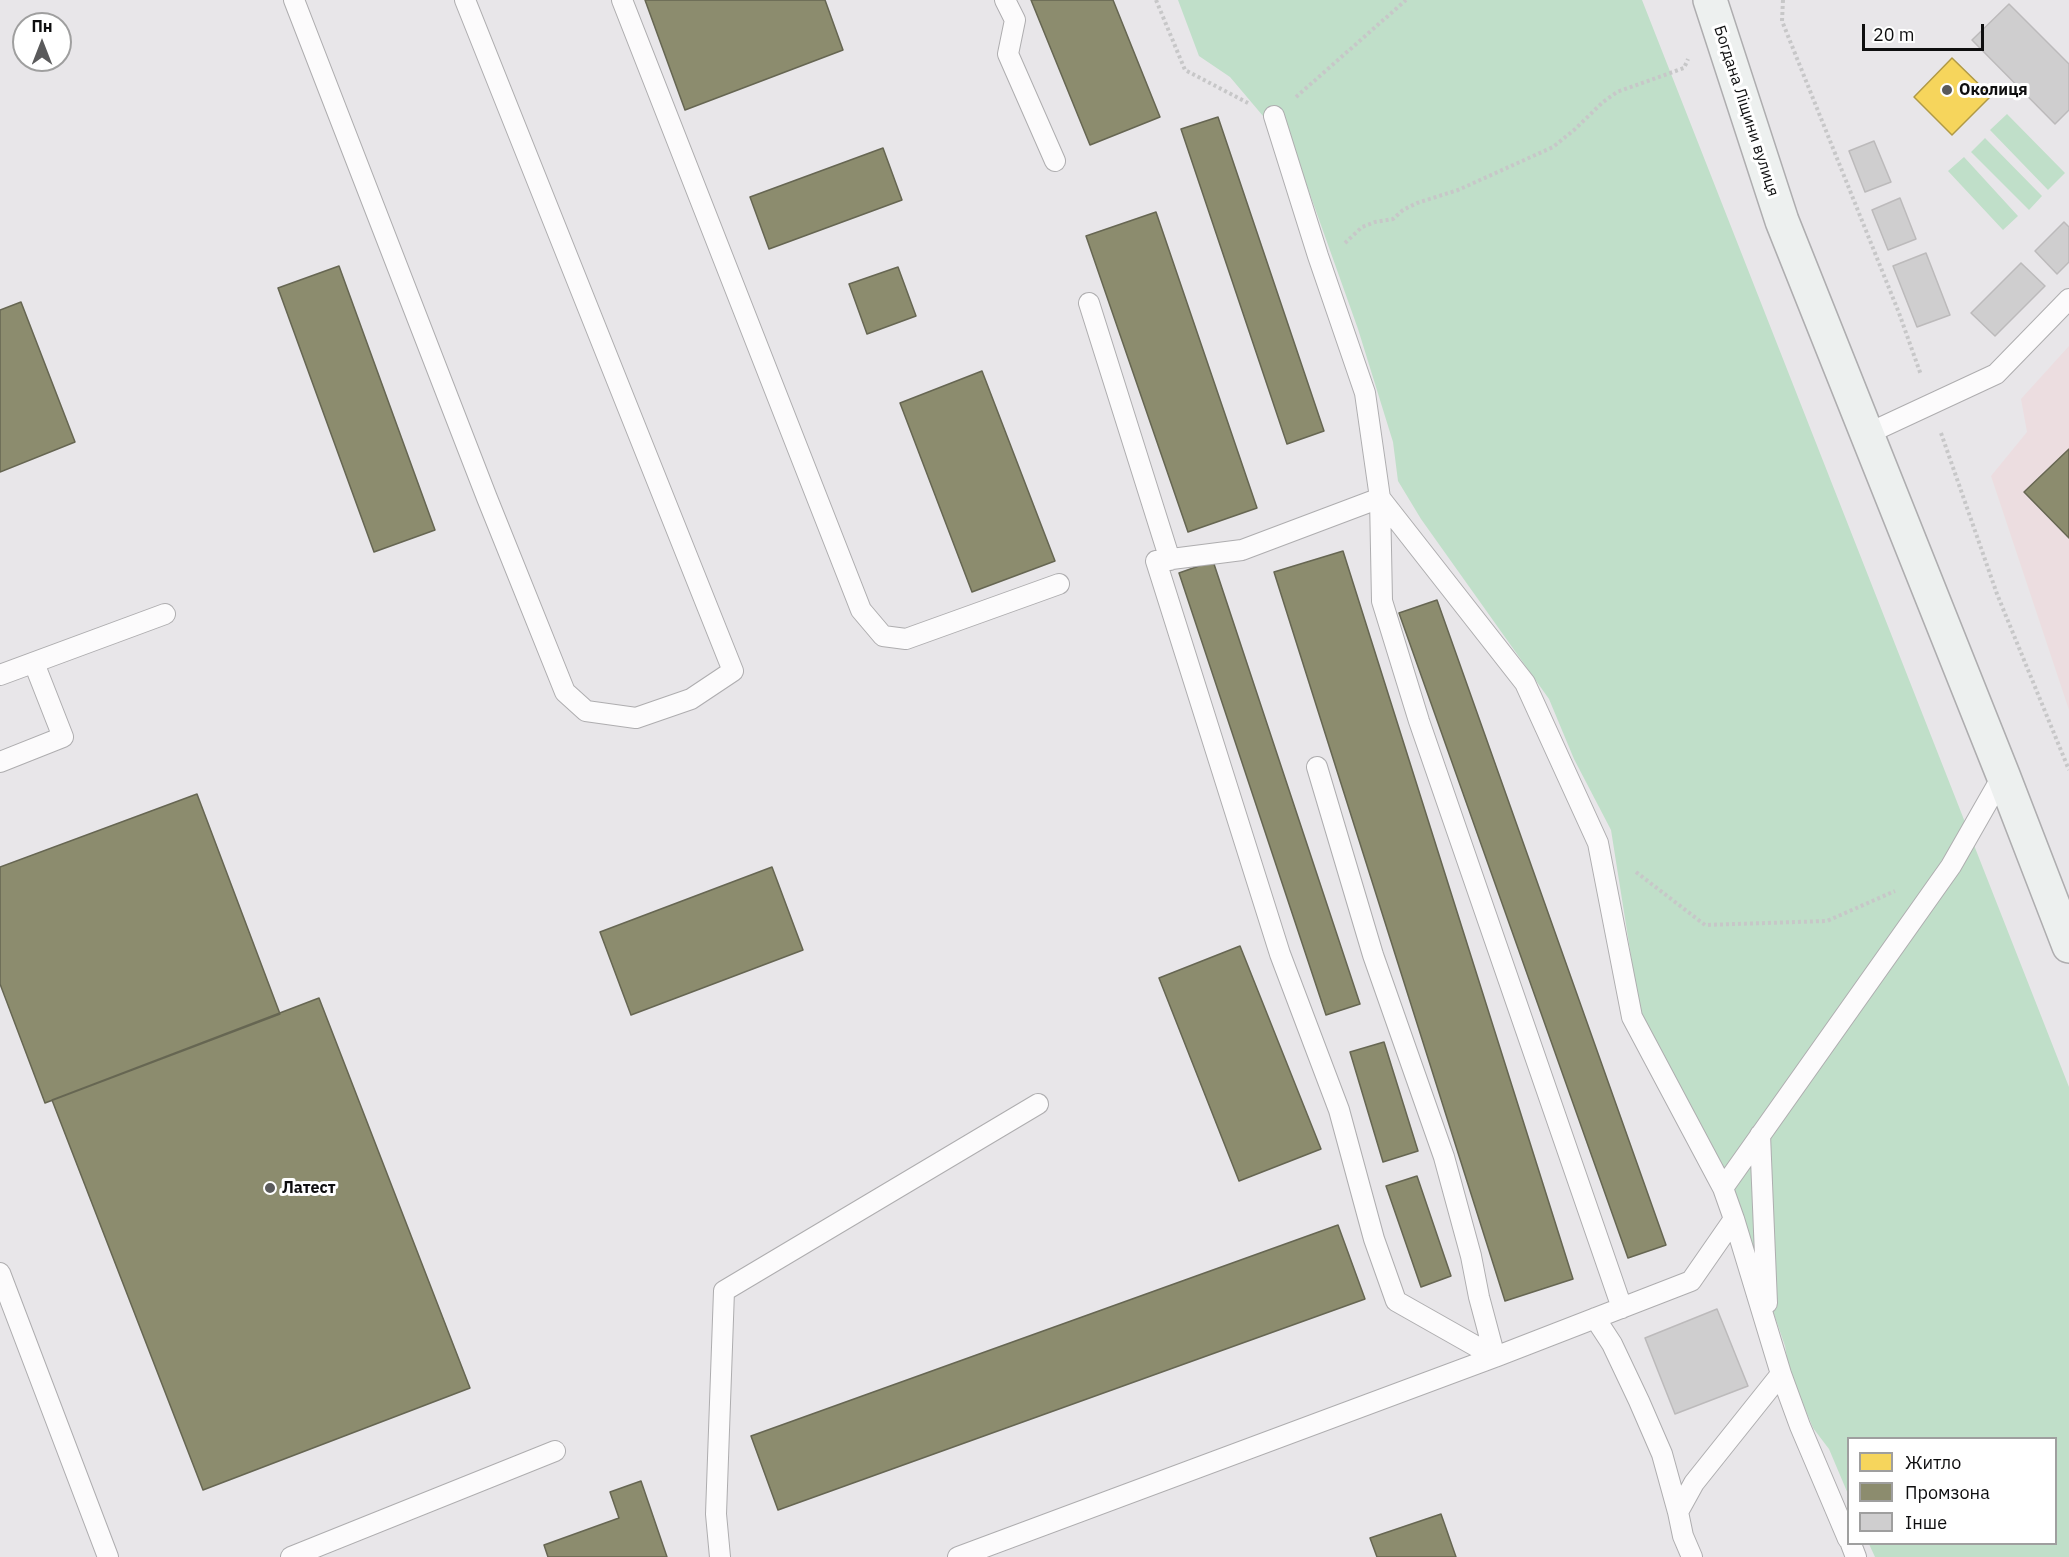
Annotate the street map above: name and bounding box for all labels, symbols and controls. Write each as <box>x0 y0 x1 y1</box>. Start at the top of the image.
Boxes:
north arrow <box>12 12 72 72</box>
scale bar <box>1865 12 1986 50</box>
text: Пн <box>31 16 53 36</box>
street label: Богдана Ліщини вулиця <box>1709 23 1783 199</box>
text: 20 m <box>1873 23 1915 46</box>
place label: Околиця <box>1959 80 2028 100</box>
marker: Околиця <box>1940 83 1954 97</box>
place label: Латест <box>282 1178 336 1198</box>
marker: Латест <box>263 1181 277 1195</box>
legend <box>1847 1437 2057 1545</box>
text: Житло <box>1905 1451 1961 1474</box>
text: Промзона <box>1905 1481 1990 1504</box>
text: Інше <box>1905 1511 1947 1534</box>

